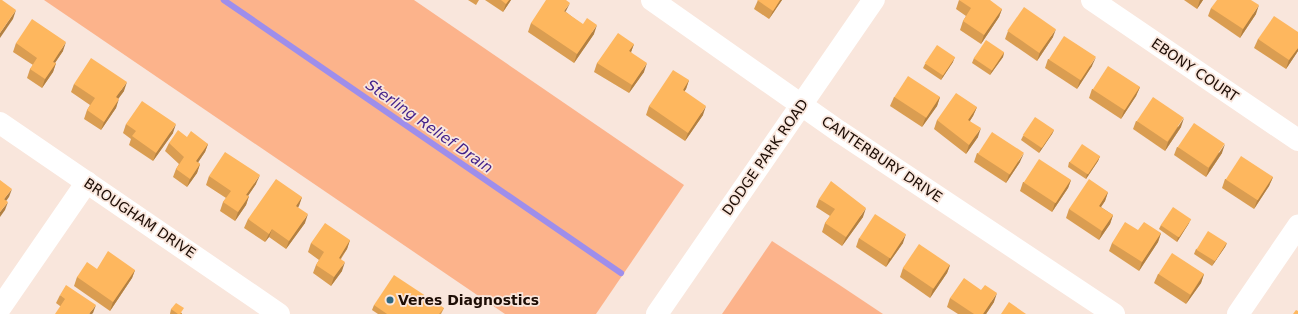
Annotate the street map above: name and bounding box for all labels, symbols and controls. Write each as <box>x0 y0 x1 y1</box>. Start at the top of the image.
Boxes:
street label: EBONY COURT <box>1148 35 1242 105</box>
water label: Sterling Relief Drain <box>362 76 496 178</box>
street label: DODGE PARK ROAD <box>719 96 811 218</box>
street label: CANTERBURY DRIVE <box>819 112 945 206</box>
street label: BROUGHAM DRIVE <box>81 174 199 262</box>
place label: Veres Diagnostics <box>398 292 539 308</box>
marker: Veres Diagnostics <box>385 295 395 305</box>

